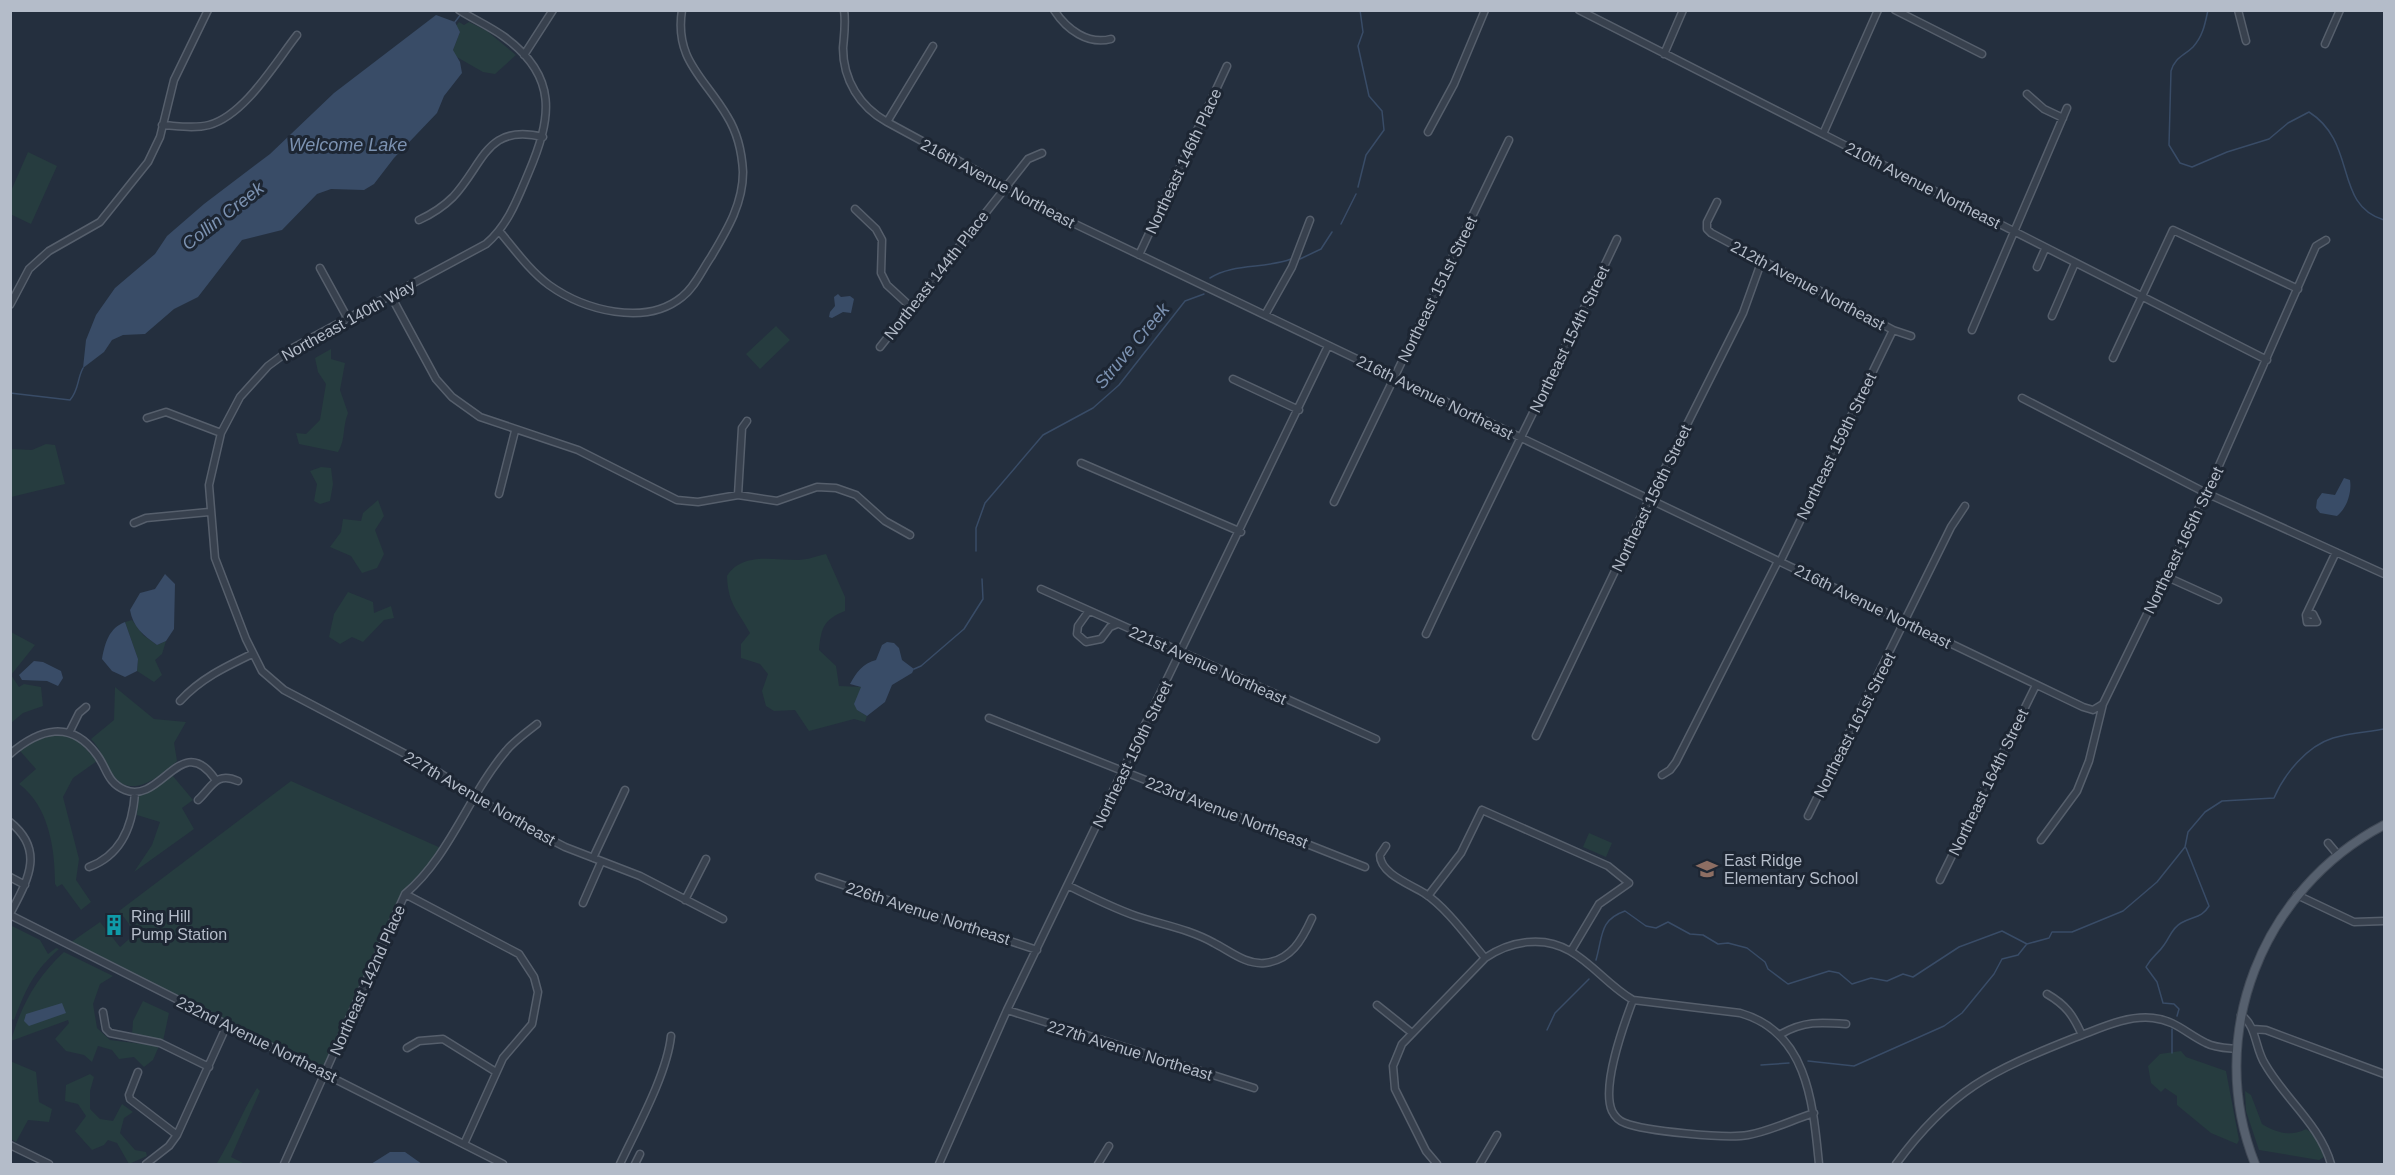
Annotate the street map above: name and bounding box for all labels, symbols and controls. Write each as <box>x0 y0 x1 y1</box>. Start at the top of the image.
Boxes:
street label: Northeast 146th Place <box>1142 86 1225 237</box>
water label: Welcome Lake <box>289 135 407 155</box>
street label: 216th Avenue Northeast <box>918 136 1078 231</box>
street label: 210th Avenue Northeast <box>1843 139 2003 232</box>
water label: Collin Creek <box>178 177 269 254</box>
street label: Northeast 144th Place <box>881 208 992 343</box>
street label: Northeast 151st Street <box>1395 213 1480 365</box>
street label: 212th Avenue Northeast <box>1728 238 1888 333</box>
street label: Northeast 154th Street <box>1527 263 1613 415</box>
street label: Northeast 140th Way <box>279 277 418 364</box>
water label: Struve Creek <box>1091 299 1174 393</box>
street label: 216th Avenue Northeast <box>1354 352 1516 443</box>
street label: Northeast 159th Street <box>1794 370 1880 522</box>
street label: Northeast 156th Street <box>1609 422 1695 574</box>
street label: Northeast 165th Street <box>2141 464 2227 616</box>
street label: 216th Avenue Northeast <box>1792 561 1954 652</box>
street label: 221st Avenue Northeast <box>1126 623 1290 708</box>
street label: Northeast 161st Street <box>1811 650 1899 800</box>
street label: Northeast 150th Street <box>1090 678 1176 830</box>
street label: Northeast 164th Street <box>1946 706 2032 858</box>
street label: 227th Avenue Northeast <box>401 748 559 849</box>
street label: 223rd Avenue Northeast <box>1143 774 1311 851</box>
place label: East Ridge Elementary School <box>1724 852 1858 887</box>
school or university icon: East Ridge Elementary School <box>1695 857 1719 881</box>
street label: 226th Avenue Northeast <box>844 879 1013 948</box>
street label: Northeast 142nd Place <box>327 902 408 1058</box>
place label: Ring Hill Pump Station <box>131 908 227 943</box>
building icon: Ring Hill Pump Station <box>102 913 126 937</box>
street label: 232nd Avenue Northeast <box>174 993 340 1086</box>
street label: 227th Avenue Northeast <box>1045 1017 1215 1084</box>

